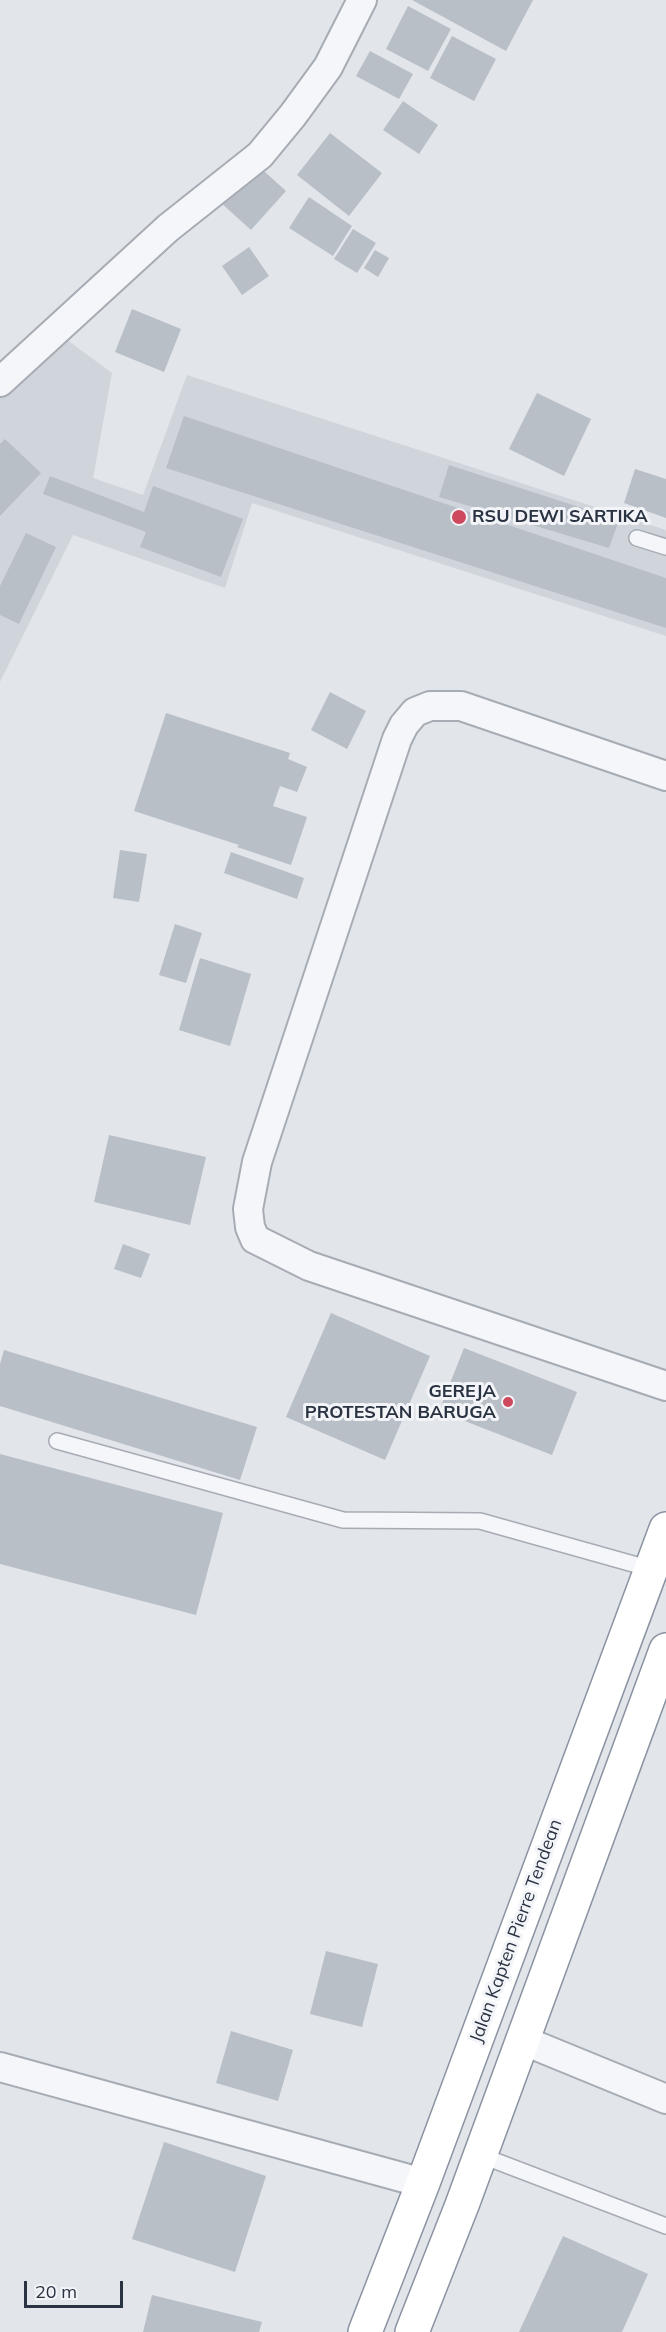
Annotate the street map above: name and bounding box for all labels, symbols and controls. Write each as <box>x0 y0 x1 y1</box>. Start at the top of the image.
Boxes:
place label: RSU DEWI SARTIKA <box>472 506 648 528</box>
marker: RSU DEWI SARTIKA <box>450 508 468 526</box>
place label: GEREJA PROTESTAN BARUGA <box>305 1381 496 1424</box>
marker: GEREJA PROTESTAN BARUGA <box>501 1395 515 1409</box>
street label: Jalan Kapten Pierre Tendean <box>465 1816 567 2046</box>
scale bar <box>27 2269 126 2307</box>
text: 20 m <box>35 2280 77 2303</box>

